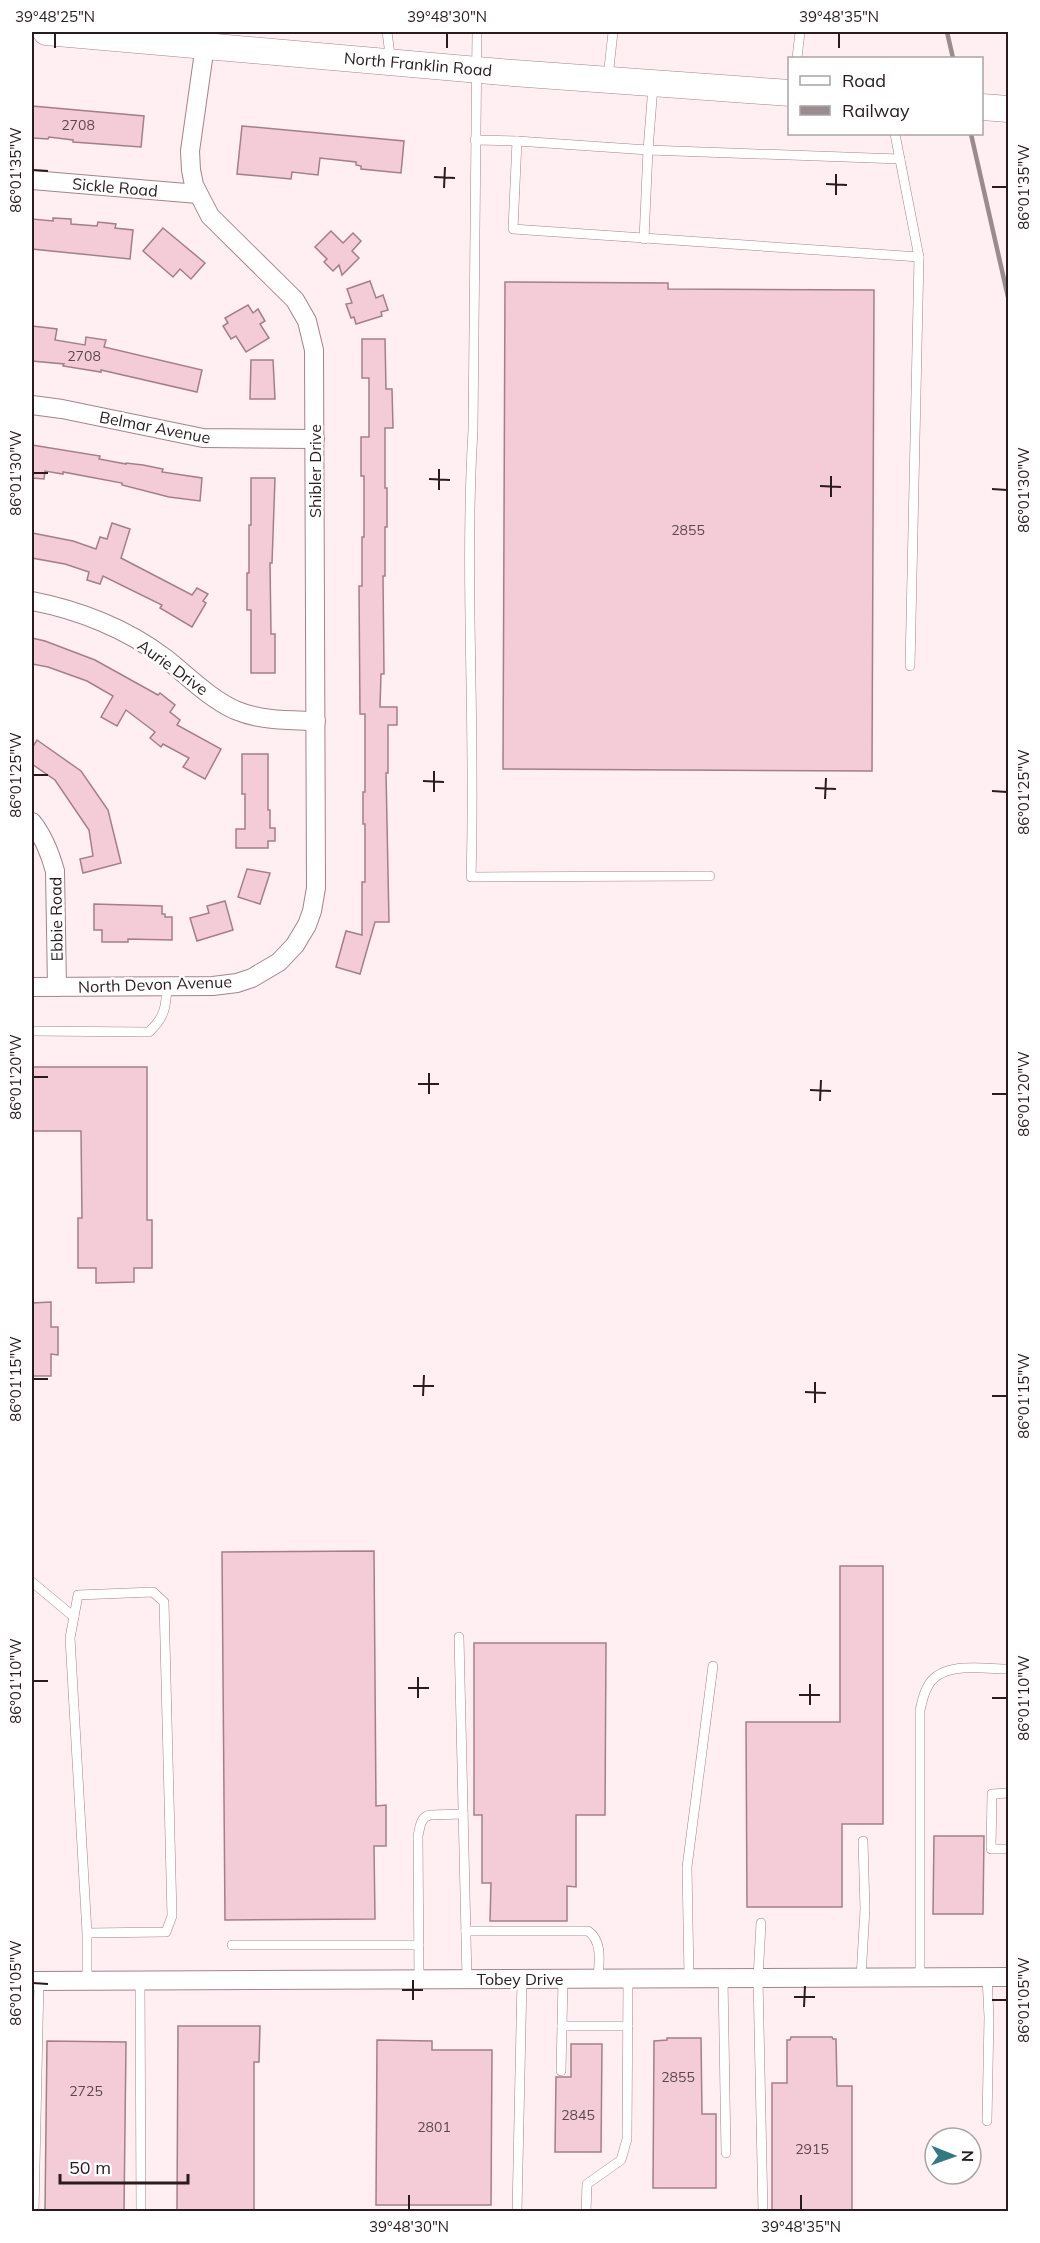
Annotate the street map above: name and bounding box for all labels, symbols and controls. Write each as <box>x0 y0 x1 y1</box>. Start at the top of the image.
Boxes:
text: 39°48'25"N <box>15 7 95 26</box>
text: 39°48'30"N <box>407 7 487 26</box>
text: 39°48'35"N <box>799 7 879 26</box>
street label: North Franklin Road <box>343 48 493 80</box>
legend <box>788 57 983 135</box>
text: Road <box>842 69 886 92</box>
text: Railway <box>842 99 910 122</box>
house number: 2708 <box>61 116 95 134</box>
text: 86°01'35"W <box>6 127 25 213</box>
text: 86°01'35"W <box>1014 144 1033 230</box>
street label: Sickle Road <box>71 173 159 201</box>
house number: 2708 <box>67 347 101 365</box>
street label: Belmar Avenue <box>98 406 212 448</box>
street label: Shibler Drive <box>305 424 325 518</box>
text: 86°01'30"W <box>6 430 25 516</box>
text: 86°01'30"W <box>1014 447 1033 533</box>
house number: 2855 <box>671 521 705 539</box>
street label: Aurie Drive <box>134 635 212 699</box>
text: 86°01'25"W <box>6 732 25 818</box>
text: 86°01'25"W <box>1014 749 1033 835</box>
street label: Ebbie Road <box>45 877 67 961</box>
street label: North Devon Avenue <box>78 971 232 997</box>
text: 86°01'20"W <box>6 1034 25 1120</box>
text: 86°01'20"W <box>1014 1051 1033 1137</box>
text: 86°01'15"W <box>6 1336 25 1422</box>
text: 86°01'15"W <box>1014 1353 1033 1439</box>
text: 86°01'10"W <box>6 1638 25 1724</box>
text: 86°01'10"W <box>1014 1655 1033 1741</box>
text: 86°01'05"W <box>6 1940 25 2026</box>
text: 86°01'05"W <box>1014 1957 1033 2043</box>
street label: Tobey Drive <box>476 1969 564 1989</box>
house number: 2855 <box>661 2068 695 2086</box>
house number: 2725 <box>69 2082 103 2100</box>
house number: 2845 <box>561 2106 595 2124</box>
house number: 2801 <box>417 2118 451 2136</box>
north arrow <box>923 2126 983 2186</box>
house number: 2915 <box>795 2140 829 2158</box>
scale bar <box>60 2147 188 2185</box>
text: N <box>958 2150 978 2162</box>
text: 50 m <box>69 2156 111 2179</box>
text: 39°48'30"N <box>369 2217 449 2236</box>
text: 39°48'35"N <box>761 2217 841 2236</box>

